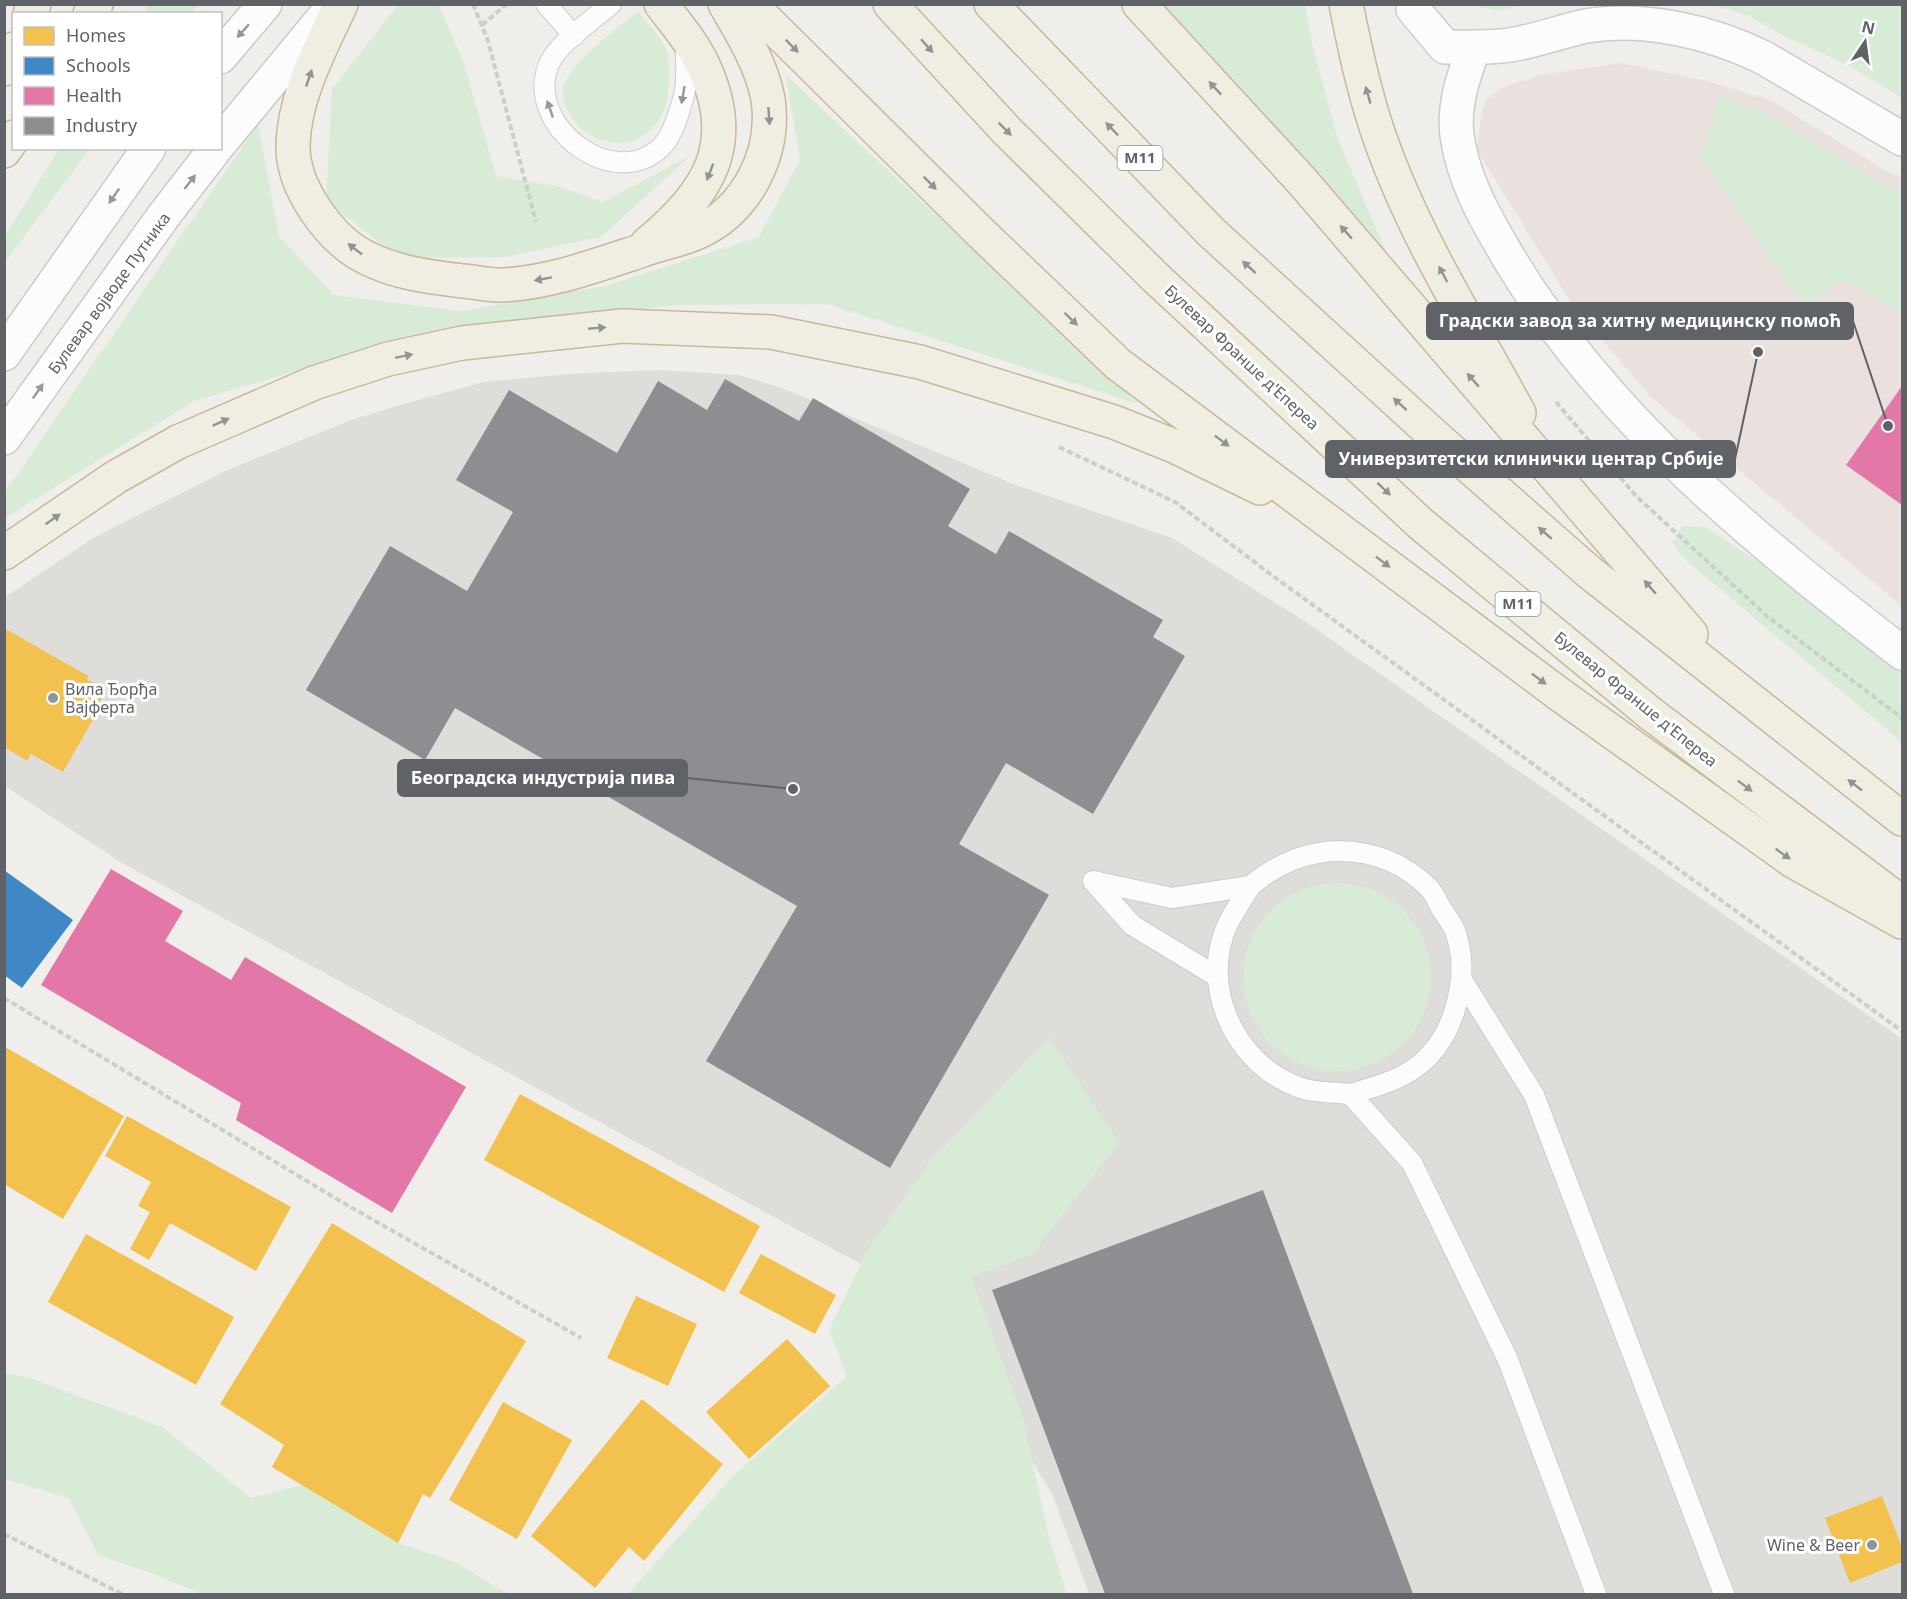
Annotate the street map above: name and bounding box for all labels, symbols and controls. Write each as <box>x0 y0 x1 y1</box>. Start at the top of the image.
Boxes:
legend <box>12 12 222 150</box>
north arrow <box>1835 12 1895 72</box>
text: N <box>1860 15 1877 40</box>
text: Homes <box>66 23 126 47</box>
one-way arrow <box>236 23 250 38</box>
one-way arrow <box>784 38 798 52</box>
one-way arrow <box>920 38 933 53</box>
text: Schools <box>66 53 131 77</box>
one-way arrow <box>304 69 314 87</box>
one-way arrow <box>1209 81 1223 95</box>
text: Health <box>66 83 122 107</box>
one-way arrow <box>678 86 687 105</box>
one-way arrow <box>1363 86 1372 104</box>
one-way arrow <box>545 99 555 117</box>
one-way arrow <box>764 107 773 126</box>
text: Industry <box>66 113 138 137</box>
one-way arrow <box>997 122 1011 136</box>
one-way arrow <box>1105 122 1119 136</box>
road number: M11 <box>1118 146 1162 170</box>
one-way arrow <box>705 163 714 181</box>
one-way arrow <box>184 174 196 190</box>
one-way arrow <box>923 176 937 190</box>
one-way arrow <box>108 187 120 203</box>
street label: Булевар војводе Путника <box>43 208 175 378</box>
one-way arrow <box>1340 225 1353 240</box>
one-way arrow <box>347 243 363 256</box>
one-way arrow <box>1242 260 1257 274</box>
one-way arrow <box>1438 265 1448 282</box>
one-way arrow <box>533 274 552 283</box>
street label: Булевар Франше д'Епереа <box>1160 279 1324 435</box>
callout: Градски завод за хитну медицинску помоћ <box>1427 303 1853 339</box>
text: Градски завод за хитну медицинску помоћ <box>1439 308 1841 332</box>
one-way arrow <box>1063 311 1077 325</box>
one-way arrow <box>588 324 607 333</box>
one-way arrow <box>395 350 413 360</box>
one-way arrow <box>1467 373 1480 388</box>
one-way arrow <box>32 383 44 399</box>
one-way arrow <box>1392 397 1407 411</box>
one-way arrow <box>213 418 230 427</box>
one-way arrow <box>1213 435 1229 447</box>
callout: Универзитетски клинички центар Србије <box>1326 441 1735 477</box>
text: Универзитетски клинички центар Србије <box>1339 446 1723 470</box>
one-way arrow <box>1376 482 1391 496</box>
one-way arrow <box>44 513 60 525</box>
one-way arrow <box>1538 526 1553 540</box>
one-way arrow <box>1374 556 1390 568</box>
one-way arrow <box>1644 580 1657 595</box>
road number: M11 <box>1496 592 1540 616</box>
street label: Булевар Франше д'Епереа <box>1550 626 1722 772</box>
one-way arrow <box>1530 673 1546 685</box>
place label: Вила Ђорђа Вајферта <box>65 678 157 718</box>
marker: Вила Ђорђа Вајферта <box>46 691 60 705</box>
callout: Београдска индустрија пива <box>398 760 687 796</box>
text: Београдска индустрија пива <box>411 765 675 789</box>
one-way arrow <box>1738 779 1753 791</box>
one-way arrow <box>1848 779 1863 791</box>
one-way arrow <box>1775 847 1790 859</box>
place label: Wine & Beer <box>1767 1534 1860 1556</box>
marker: Wine & Beer <box>1865 1538 1879 1552</box>

